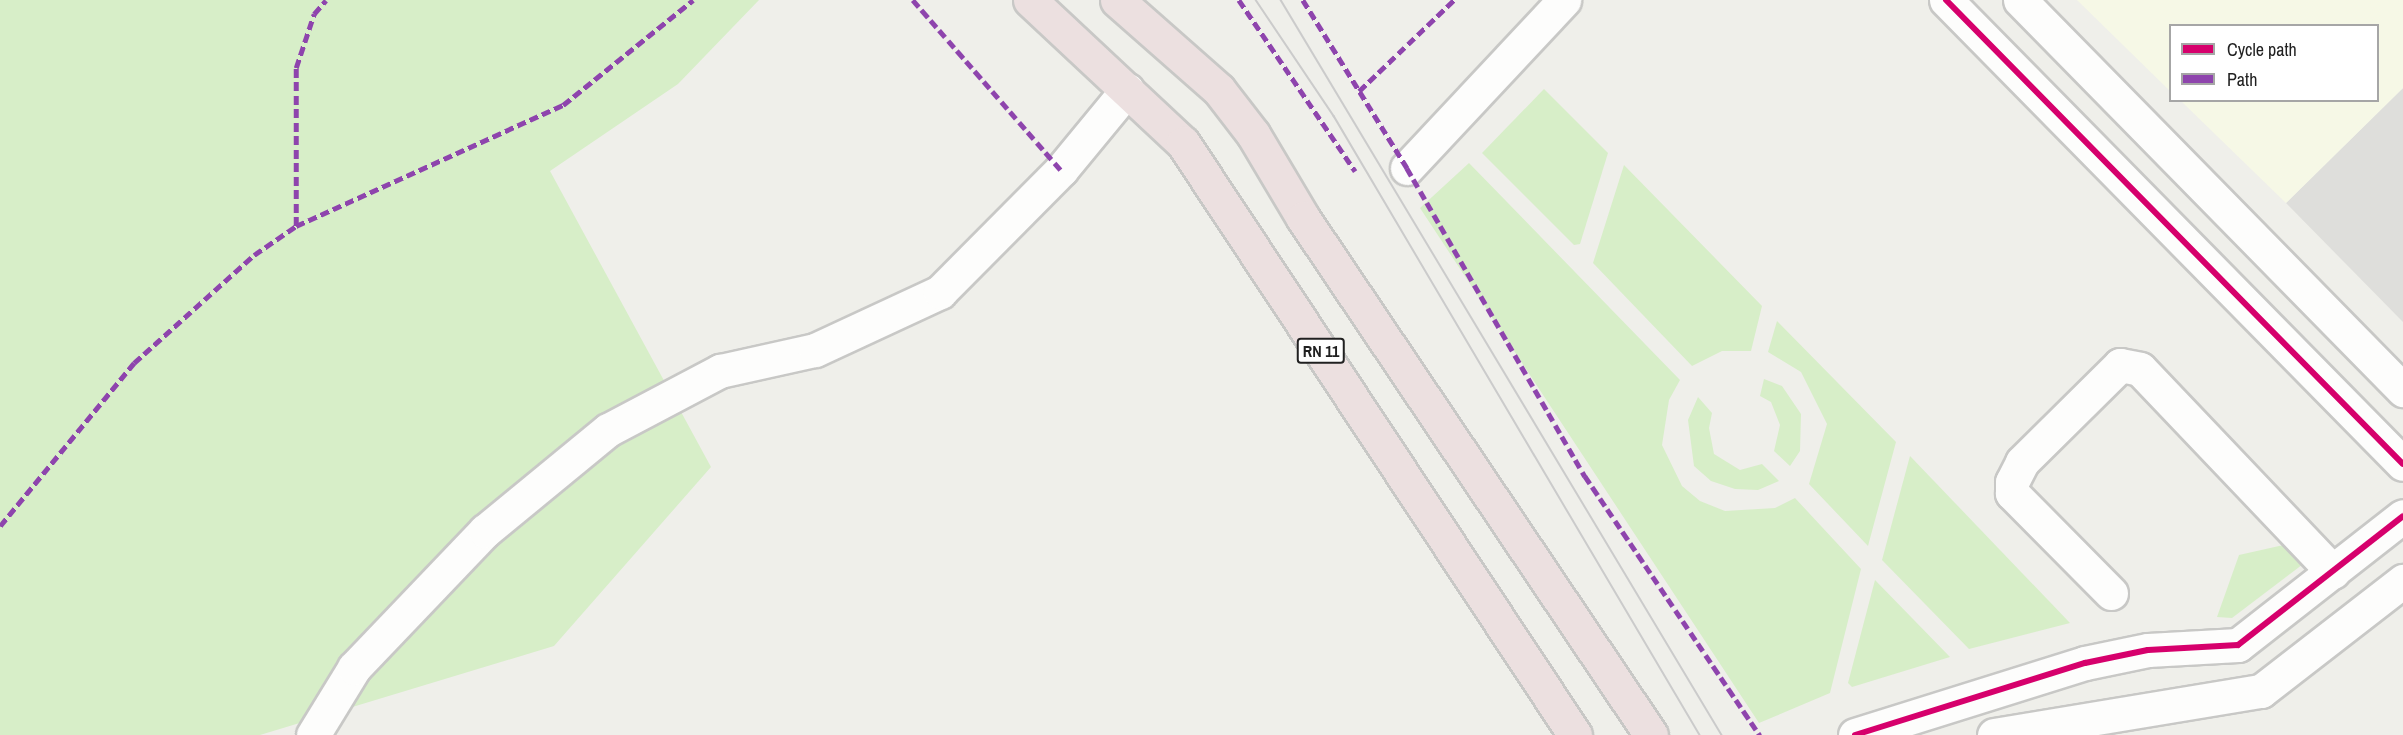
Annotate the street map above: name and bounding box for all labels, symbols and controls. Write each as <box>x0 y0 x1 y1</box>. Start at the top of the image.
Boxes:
legend <box>2169 24 2379 102</box>
text: Cycle path <box>2227 37 2297 62</box>
text: Path <box>2227 67 2257 92</box>
road number: RN 11 <box>1296 338 1346 364</box>

